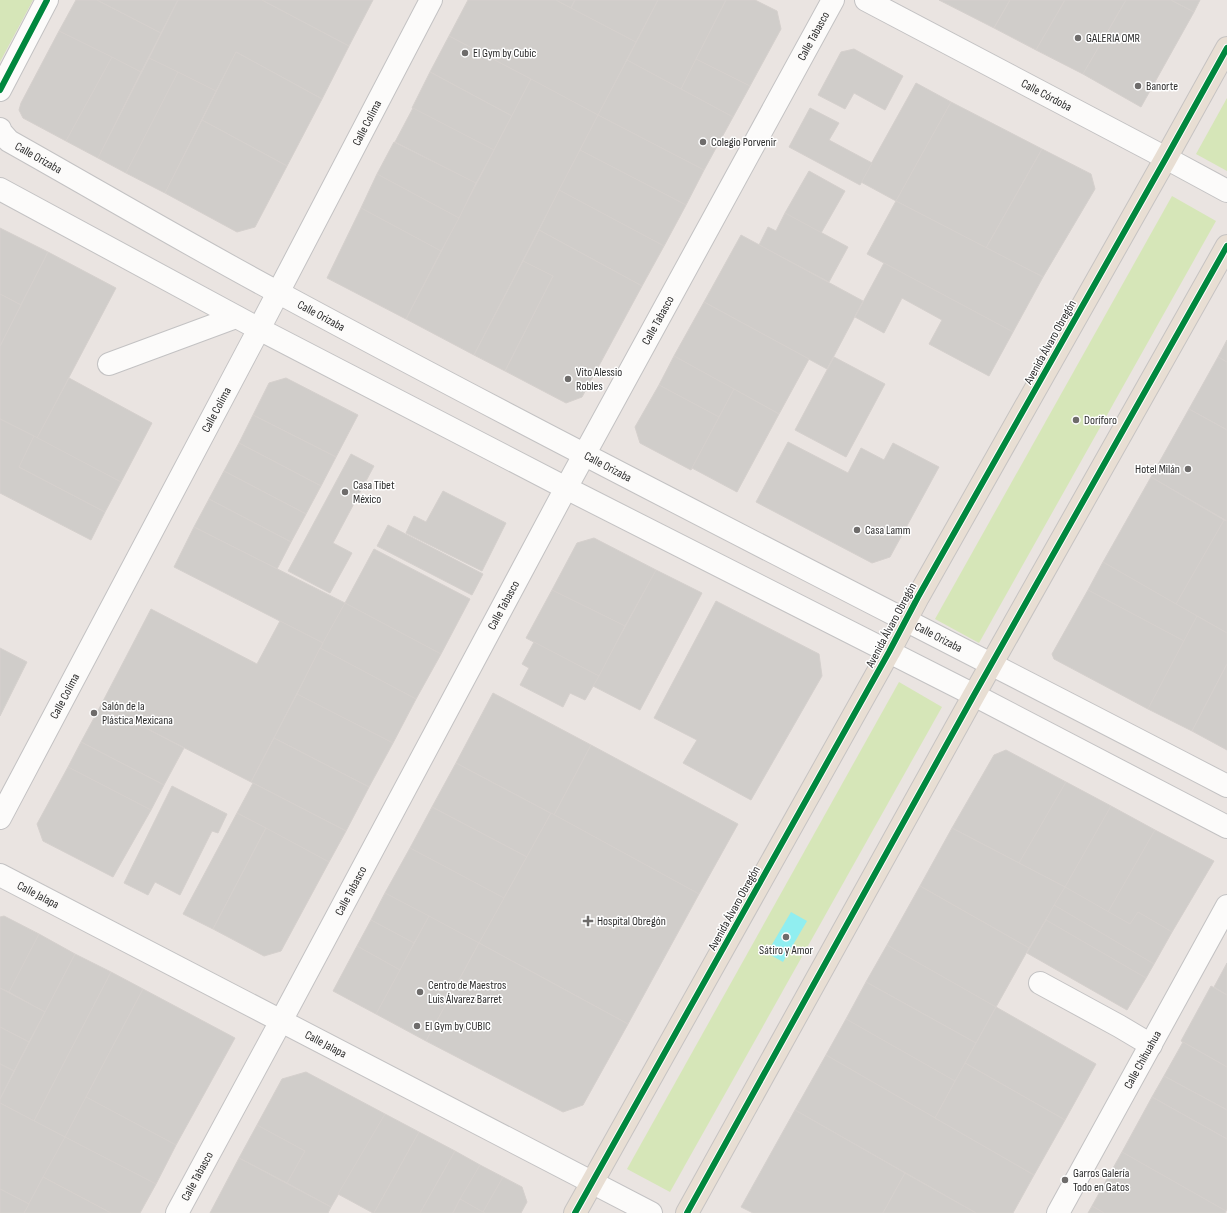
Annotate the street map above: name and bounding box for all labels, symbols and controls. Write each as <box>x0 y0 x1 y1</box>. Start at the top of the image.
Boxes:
street label: Calle Tabasco <box>794 9 833 63</box>
place label: GALERIA OMR <box>1086 31 1141 46</box>
marker: GALERIA OMR <box>1073 33 1083 43</box>
place label: El Gym by Cubic <box>473 46 537 61</box>
marker: El Gym by Cubic <box>460 48 470 58</box>
street label: Calle Córdoba <box>1018 76 1074 115</box>
place label: Banorte <box>1146 79 1178 94</box>
marker: Banorte <box>1133 81 1143 91</box>
street label: Calle Colima <box>349 97 385 148</box>
place label: Colegio Porvenir <box>711 135 777 150</box>
marker: Colegio Porvenir <box>698 137 708 147</box>
street label: Calle Orizaba <box>12 139 65 178</box>
street label: Calle Tabasco <box>639 293 678 348</box>
street label: Calle Orizaba <box>295 297 348 335</box>
street label: Avenida Álvaro Obregón <box>1021 298 1080 388</box>
place label: Vito Alessio Robles <box>576 365 622 394</box>
marker: Vito Alessio Robles <box>563 374 573 384</box>
street label: Calle Colima <box>199 384 235 435</box>
place label: Doríforo <box>1084 413 1117 428</box>
marker: Doríforo <box>1071 415 1081 425</box>
street label: Calle Orizaba <box>581 449 634 486</box>
place label: Hotel Milán <box>1135 462 1180 477</box>
marker: Hotel Milán <box>1183 464 1193 474</box>
place label: Casa Tibet México <box>353 478 395 507</box>
marker: Casa Tibet México <box>340 487 350 497</box>
place label: Casa Lamm <box>865 523 911 538</box>
marker: Casa Lamm <box>852 525 862 535</box>
street label: Calle Tabasco <box>485 578 523 633</box>
street label: Avenida Álvaro Obregón <box>862 580 920 671</box>
street label: Calle Orizaba <box>912 619 965 656</box>
street label: Calle Colima <box>47 671 83 722</box>
place label: Salón de la Plástica Mexicana <box>102 699 173 728</box>
marker: Salón de la Plástica Mexicana <box>89 708 99 718</box>
street label: Calle Tabasco <box>332 864 370 918</box>
street label: Avenida Álvaro Obregón <box>705 864 764 954</box>
street label: Calle Jalapa <box>15 878 62 912</box>
place label: Hospital Obregón <box>597 914 666 929</box>
marker: Hospital Obregón <box>582 915 594 927</box>
marker: Sátiro y Amor <box>781 932 791 942</box>
place label: Sátiro y Amor <box>759 943 813 958</box>
place label: Centro de Maestros Luis Álvarez Barret <box>428 978 506 1007</box>
marker: Centro de Maestros Luis Álvarez Barret <box>415 987 425 997</box>
place label: El Gym by CUBIC <box>425 1019 491 1034</box>
marker: El Gym by CUBIC <box>412 1021 422 1031</box>
street label: Calle Jalapa <box>302 1028 349 1062</box>
street label: Calle Chihuahua <box>1121 1028 1165 1092</box>
street label: Calle Tabasco <box>178 1149 217 1204</box>
place label: Garros Galería Todo en Gatos <box>1073 1166 1130 1195</box>
marker: Garros Galería Todo en Gatos <box>1060 1175 1070 1185</box>

